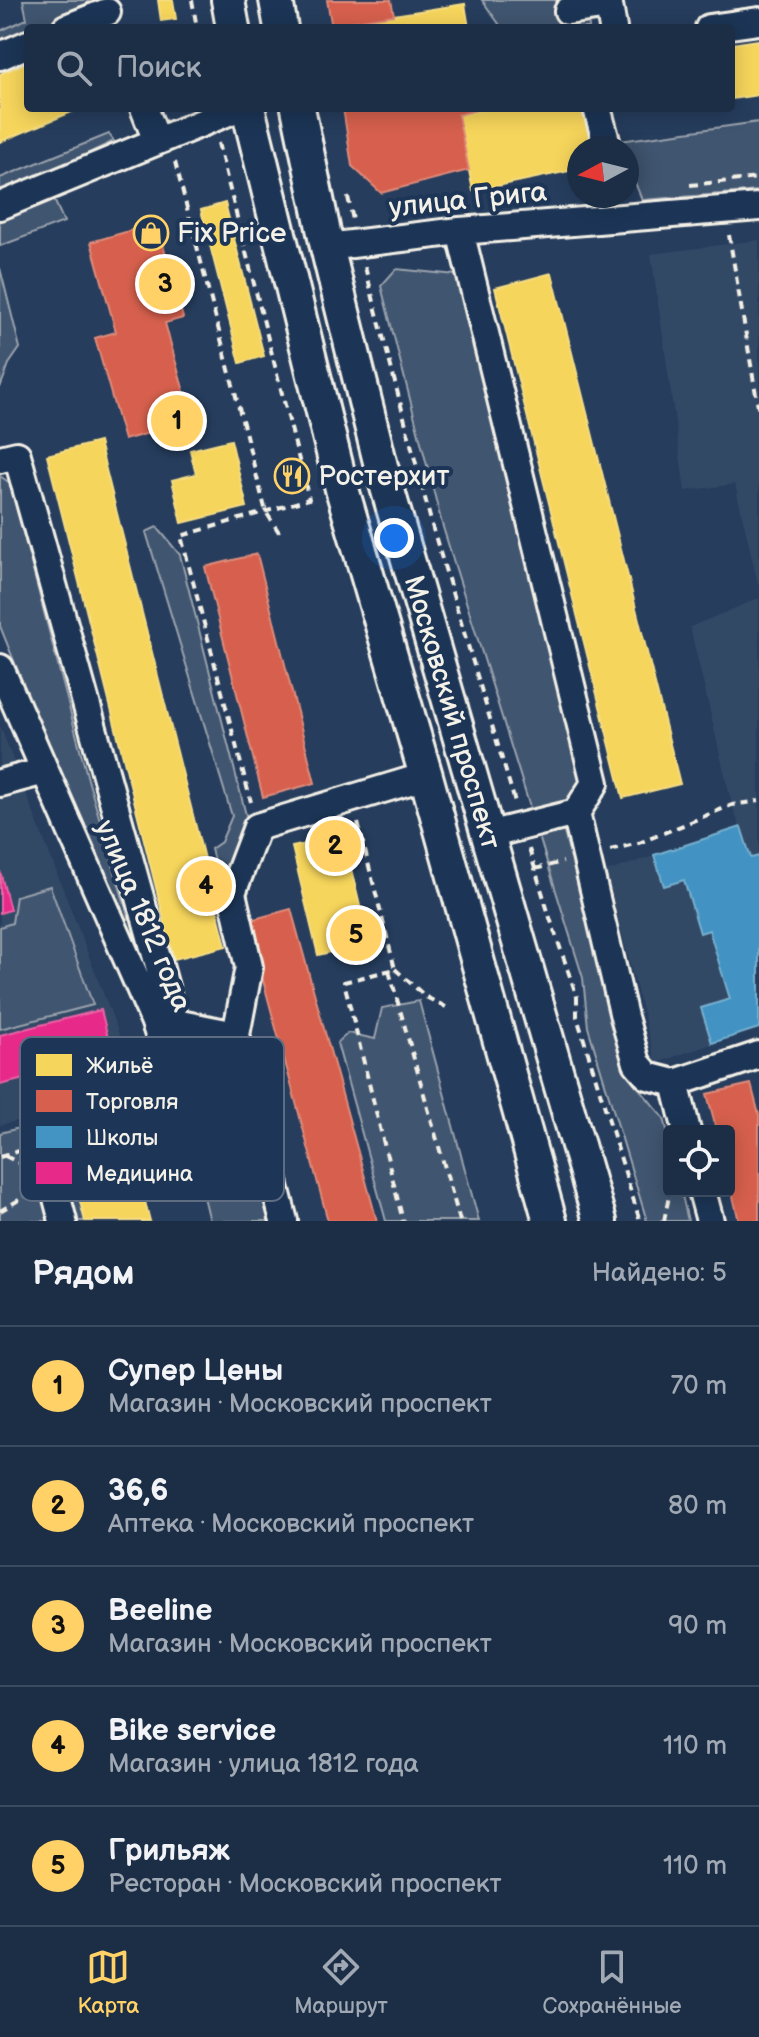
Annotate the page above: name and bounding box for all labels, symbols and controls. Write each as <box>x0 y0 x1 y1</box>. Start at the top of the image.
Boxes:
search box <box>24 24 735 112</box>
icon: search <box>52 46 96 90</box>
text: Поиск <box>116 50 202 86</box>
north arrow <box>567 136 639 208</box>
street label: улица Грига <box>387 175 549 225</box>
shop icon: Fix Price <box>132 214 170 252</box>
place label: Fix Price <box>177 217 287 250</box>
pin: 3 <box>139 254 191 314</box>
pin: 1 <box>151 391 203 451</box>
restaurant icon: Ростерхит <box>273 457 311 495</box>
place label: Ростерхит <box>318 460 449 493</box>
your location <box>374 518 414 558</box>
street label: Московский проспект <box>397 572 508 853</box>
street label: улица 1812 года <box>88 815 198 1017</box>
pin: 2 <box>309 816 361 876</box>
pin: 4 <box>180 856 232 916</box>
pin: 5 <box>330 905 382 965</box>
legend <box>20 1037 284 1201</box>
text: Жильё <box>86 1053 153 1080</box>
text: Торговля <box>86 1089 178 1116</box>
text: Школы <box>86 1125 158 1152</box>
map controls <box>663 1125 735 1197</box>
button: locate <box>663 1125 735 1197</box>
text: Медицина <box>86 1161 193 1188</box>
text: Рядом <box>32 1253 134 1294</box>
text: Найдено: 5 <box>592 1258 727 1289</box>
text: Супер Цены <box>108 1353 283 1389</box>
text: 1 <box>53 1371 63 1402</box>
text: 70 m <box>670 1371 727 1402</box>
text: Магазин · Московский проспект <box>108 1389 492 1420</box>
text: 36,6 <box>108 1473 169 1509</box>
text: 2 <box>50 1491 66 1522</box>
text: 80 m <box>668 1491 727 1522</box>
text: Аптека · Московский проспект <box>108 1509 474 1540</box>
text: Beeline <box>108 1593 213 1629</box>
text: 3 <box>50 1611 66 1642</box>
text: 90 m <box>668 1611 727 1642</box>
text: Магазин · Московский проспект <box>108 1629 492 1660</box>
text: Bike service <box>108 1713 276 1749</box>
text: 4 <box>50 1731 66 1762</box>
text: 110 m <box>663 1731 727 1762</box>
text: Магазин · улица 1812 года <box>108 1749 419 1780</box>
text: Грильяж <box>108 1833 230 1869</box>
text: 5 <box>50 1851 66 1882</box>
text: 110 m <box>663 1851 727 1882</box>
text: Ресторан · Московский проспект <box>108 1869 502 1900</box>
tab: Карта <box>77 1945 139 2020</box>
tab: Маршрут <box>294 1945 388 2020</box>
tab: Сохранённые <box>543 1945 682 2020</box>

